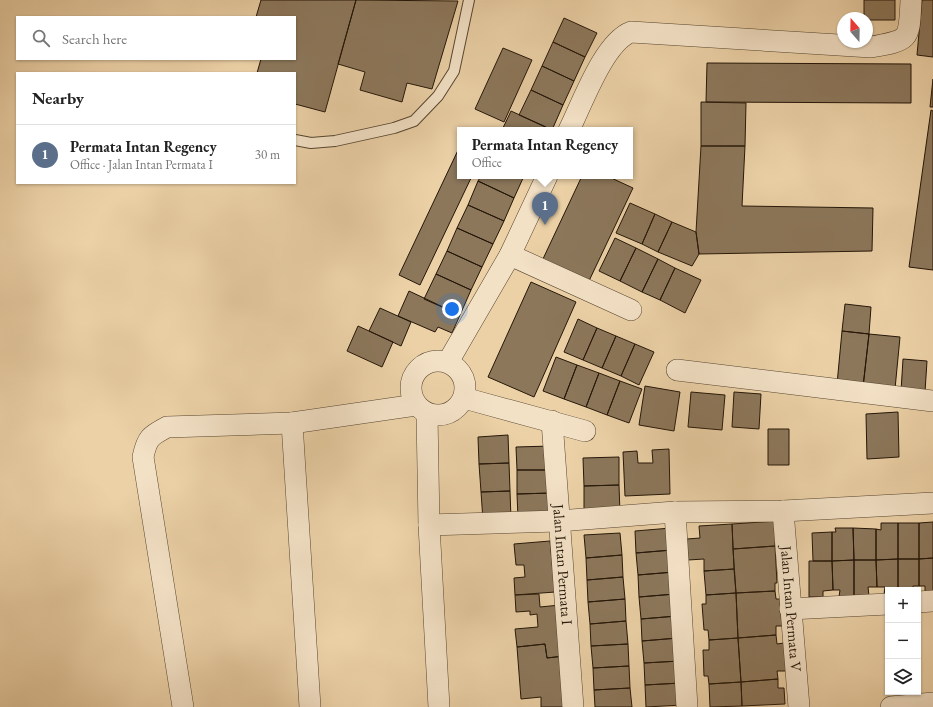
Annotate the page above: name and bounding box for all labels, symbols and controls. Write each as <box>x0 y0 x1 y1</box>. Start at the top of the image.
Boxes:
north arrow <box>837 12 873 48</box>
search box <box>16 16 296 60</box>
icon: search <box>30 27 52 49</box>
text: Search here <box>62 29 127 48</box>
text: Nearby <box>32 87 84 109</box>
popup <box>457 127 633 179</box>
text: Permata Intan Regency <box>472 135 618 154</box>
text: Permata Intan Regency <box>70 137 217 156</box>
text: 1 <box>42 146 48 163</box>
text: 30 m <box>255 146 280 163</box>
text: Office <box>472 154 502 171</box>
text: Office · Jalan Intan Permata I <box>70 156 213 173</box>
pin: 1 <box>532 192 558 225</box>
your location <box>442 299 462 319</box>
street label: Jalan Intan Permata I <box>549 501 577 626</box>
street label: Jalan Intan Permata V <box>777 543 806 673</box>
map controls <box>885 587 921 695</box>
button: + <box>885 587 921 623</box>
button: − <box>885 623 921 659</box>
button: layers <box>885 659 921 695</box>

